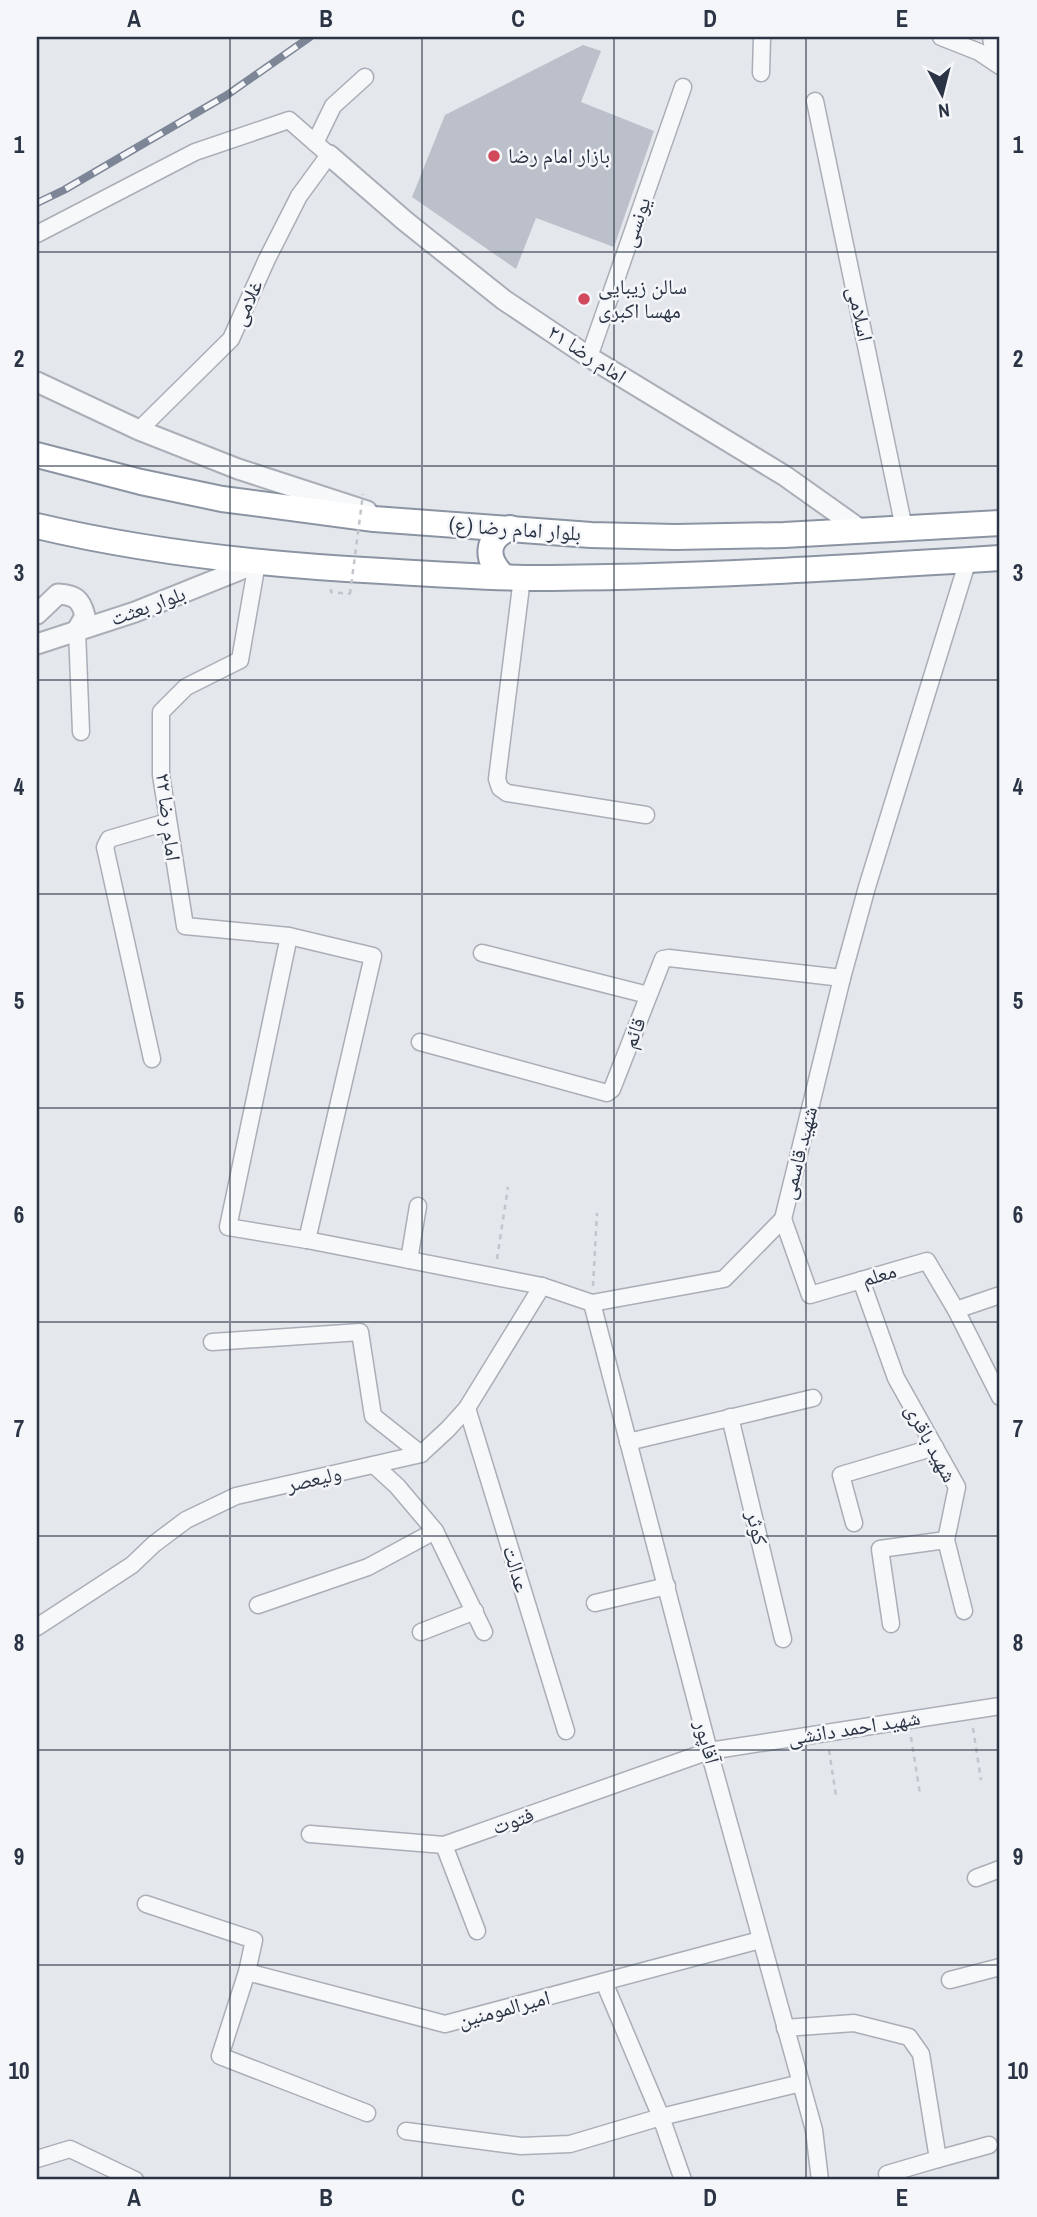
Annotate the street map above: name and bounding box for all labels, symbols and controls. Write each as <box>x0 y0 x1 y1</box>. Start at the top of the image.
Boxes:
text: A <box>127 3 141 34</box>
text: B <box>319 3 333 34</box>
text: C <box>511 3 525 34</box>
text: D <box>703 3 717 34</box>
text: E <box>896 3 908 34</box>
north arrow <box>908 60 978 130</box>
text: N <box>937 97 951 124</box>
text: 1 <box>14 129 25 160</box>
text: 1 <box>1013 129 1024 160</box>
place label: بازار امام رضا <box>508 141 610 170</box>
marker: بازار امام رضا <box>486 148 502 164</box>
street label: یونسی <box>613 193 658 251</box>
place label: سالن زیبایی مهسا اکبری <box>598 272 687 325</box>
street label: غلامی <box>224 275 270 330</box>
street label: اسلامی <box>841 284 880 344</box>
marker: سالن زیبایی مهسا اکبری <box>576 291 592 307</box>
street label: امام رضا ۲۱ <box>542 317 632 390</box>
text: 2 <box>14 343 24 374</box>
text: 2 <box>1013 343 1023 374</box>
street label: بلوار امام رضا (ع) <box>448 509 582 548</box>
text: 3 <box>14 557 24 588</box>
text: 3 <box>1013 557 1023 588</box>
street label: بلوار بعثت <box>106 579 189 632</box>
text: 4 <box>14 771 25 802</box>
street label: امام رضا ۲۲ <box>149 771 188 863</box>
text: 4 <box>1013 771 1024 802</box>
text: 5 <box>14 985 24 1016</box>
text: 5 <box>1013 985 1023 1016</box>
street label: قائم <box>614 1013 653 1052</box>
street label: شهید قاسمی <box>773 1103 824 1203</box>
text: 6 <box>14 1199 24 1230</box>
text: 6 <box>1013 1199 1023 1230</box>
street label: معلم <box>858 1256 900 1293</box>
street label: شهید باقری <box>899 1398 964 1487</box>
text: 7 <box>14 1413 24 1444</box>
text: 7 <box>1013 1413 1023 1444</box>
street label: ولیعصر <box>283 1458 344 1499</box>
street label: کوثر <box>739 1507 776 1548</box>
street label: عدالت <box>496 1542 537 1596</box>
text: 8 <box>14 1627 24 1658</box>
text: 8 <box>1013 1627 1023 1658</box>
street label: شهید احمد دانشی <box>786 1703 922 1752</box>
street label: آقاپور <box>687 1716 727 1768</box>
street label: فتوت <box>488 1800 538 1841</box>
text: 9 <box>14 1841 24 1872</box>
text: 9 <box>1013 1841 1023 1872</box>
street label: اميرالمومنين <box>455 1982 553 2035</box>
text: 10 <box>9 2055 29 2086</box>
text: 10 <box>1008 2055 1028 2086</box>
text: A <box>127 2182 141 2213</box>
text: B <box>319 2182 333 2213</box>
text: C <box>511 2182 525 2213</box>
text: D <box>703 2182 717 2213</box>
text: E <box>896 2182 908 2213</box>

